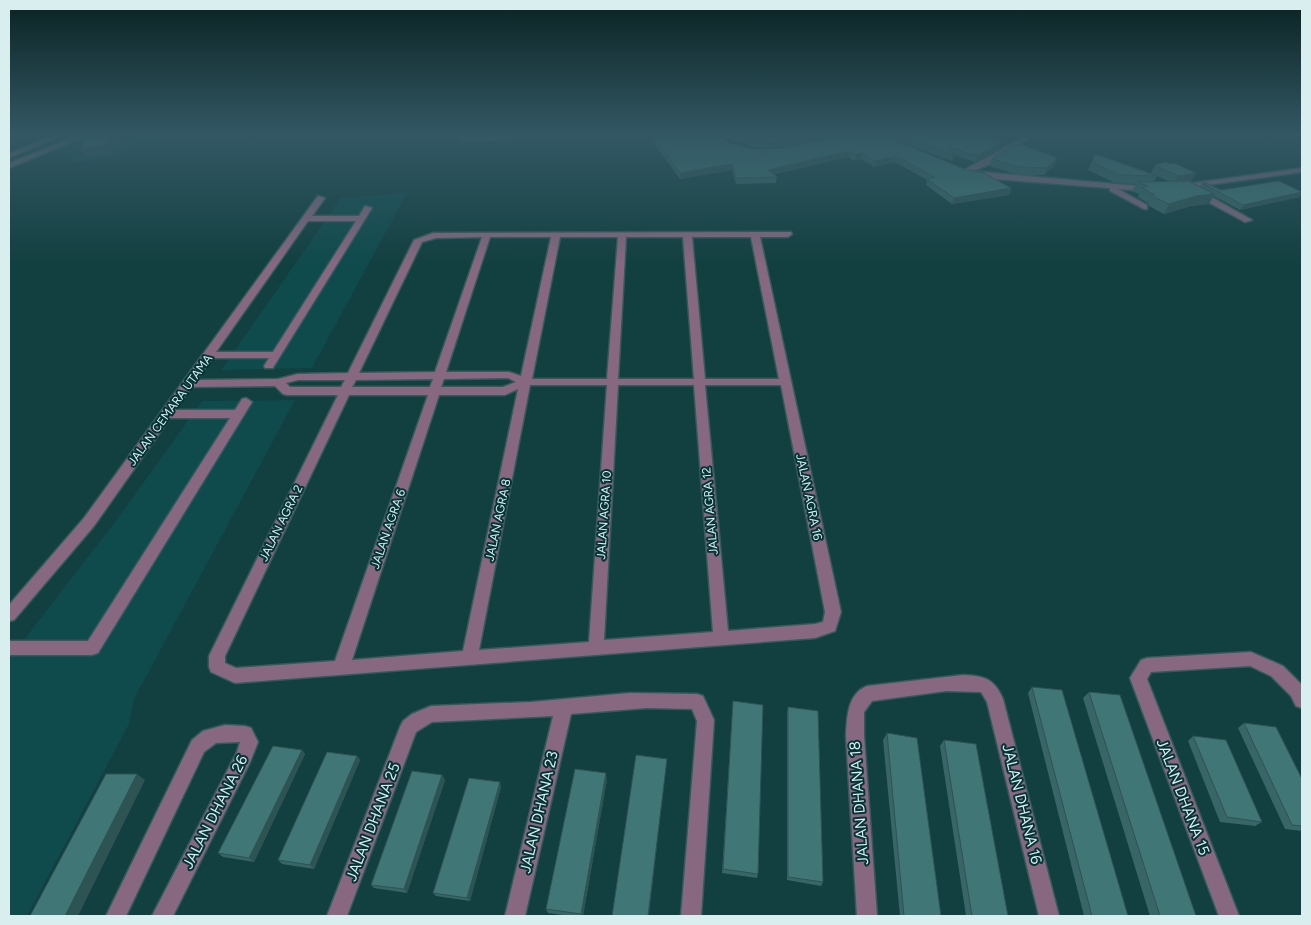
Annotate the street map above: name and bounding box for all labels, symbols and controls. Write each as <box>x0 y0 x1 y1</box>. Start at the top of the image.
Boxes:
street label: JALAN CEMARA UTAMA <box>125 352 215 468</box>
street label: JALAN AGRA 16 <box>793 452 825 542</box>
street label: JALAN AGRA 12 <box>699 466 721 556</box>
street label: JALAN AGRA 10 <box>594 470 614 560</box>
street label: JALAN AGRA 8 <box>482 478 514 562</box>
street label: JALAN AGRA 2 <box>256 483 306 563</box>
street label: JALAN AGRA 6 <box>368 487 408 571</box>
street label: JALAN DHANA 15 <box>1153 736 1213 858</box>
street label: JALAN DHANA 18 <box>846 741 872 865</box>
street label: JALAN DHANA 16 <box>998 742 1046 866</box>
street label: JALAN DHANA 23 <box>516 749 562 875</box>
street label: JALAN DHANA 26 <box>179 752 252 872</box>
street label: JALAN DHANA 25 <box>342 760 404 884</box>

